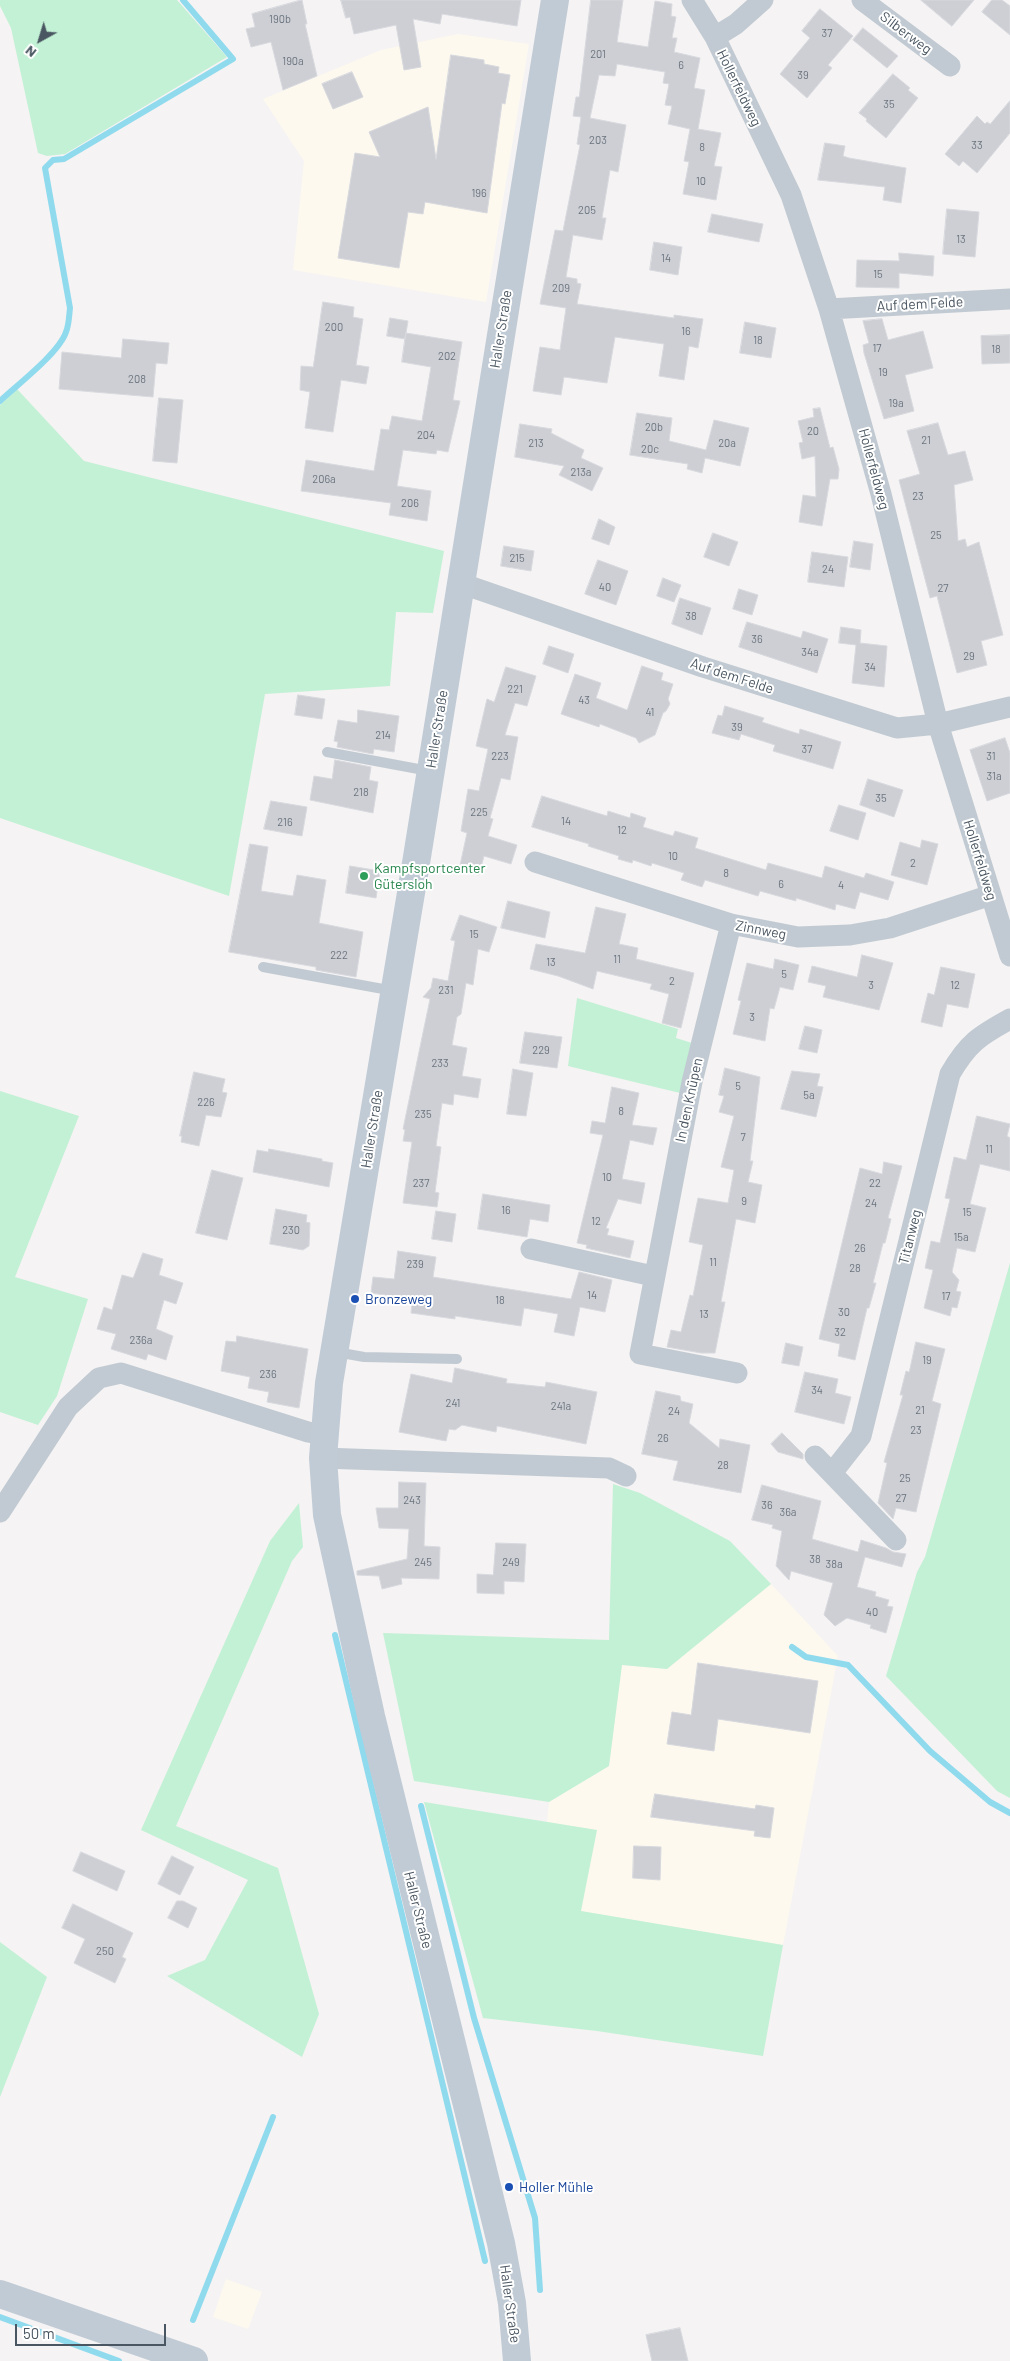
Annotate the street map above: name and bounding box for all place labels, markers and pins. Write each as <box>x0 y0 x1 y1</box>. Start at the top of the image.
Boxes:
place label: Kampfsportcenter Gütersloh <box>374 860 486 892</box>
marker: Kampfsportcenter Gütersloh <box>358 870 370 882</box>
place label: Bronzeweg <box>365 1291 432 1307</box>
marker: Bronzeweg <box>349 1293 361 1305</box>
place label: Holler Mühle <box>519 2179 593 2195</box>
marker: Holler Mühle <box>503 2181 515 2193</box>

